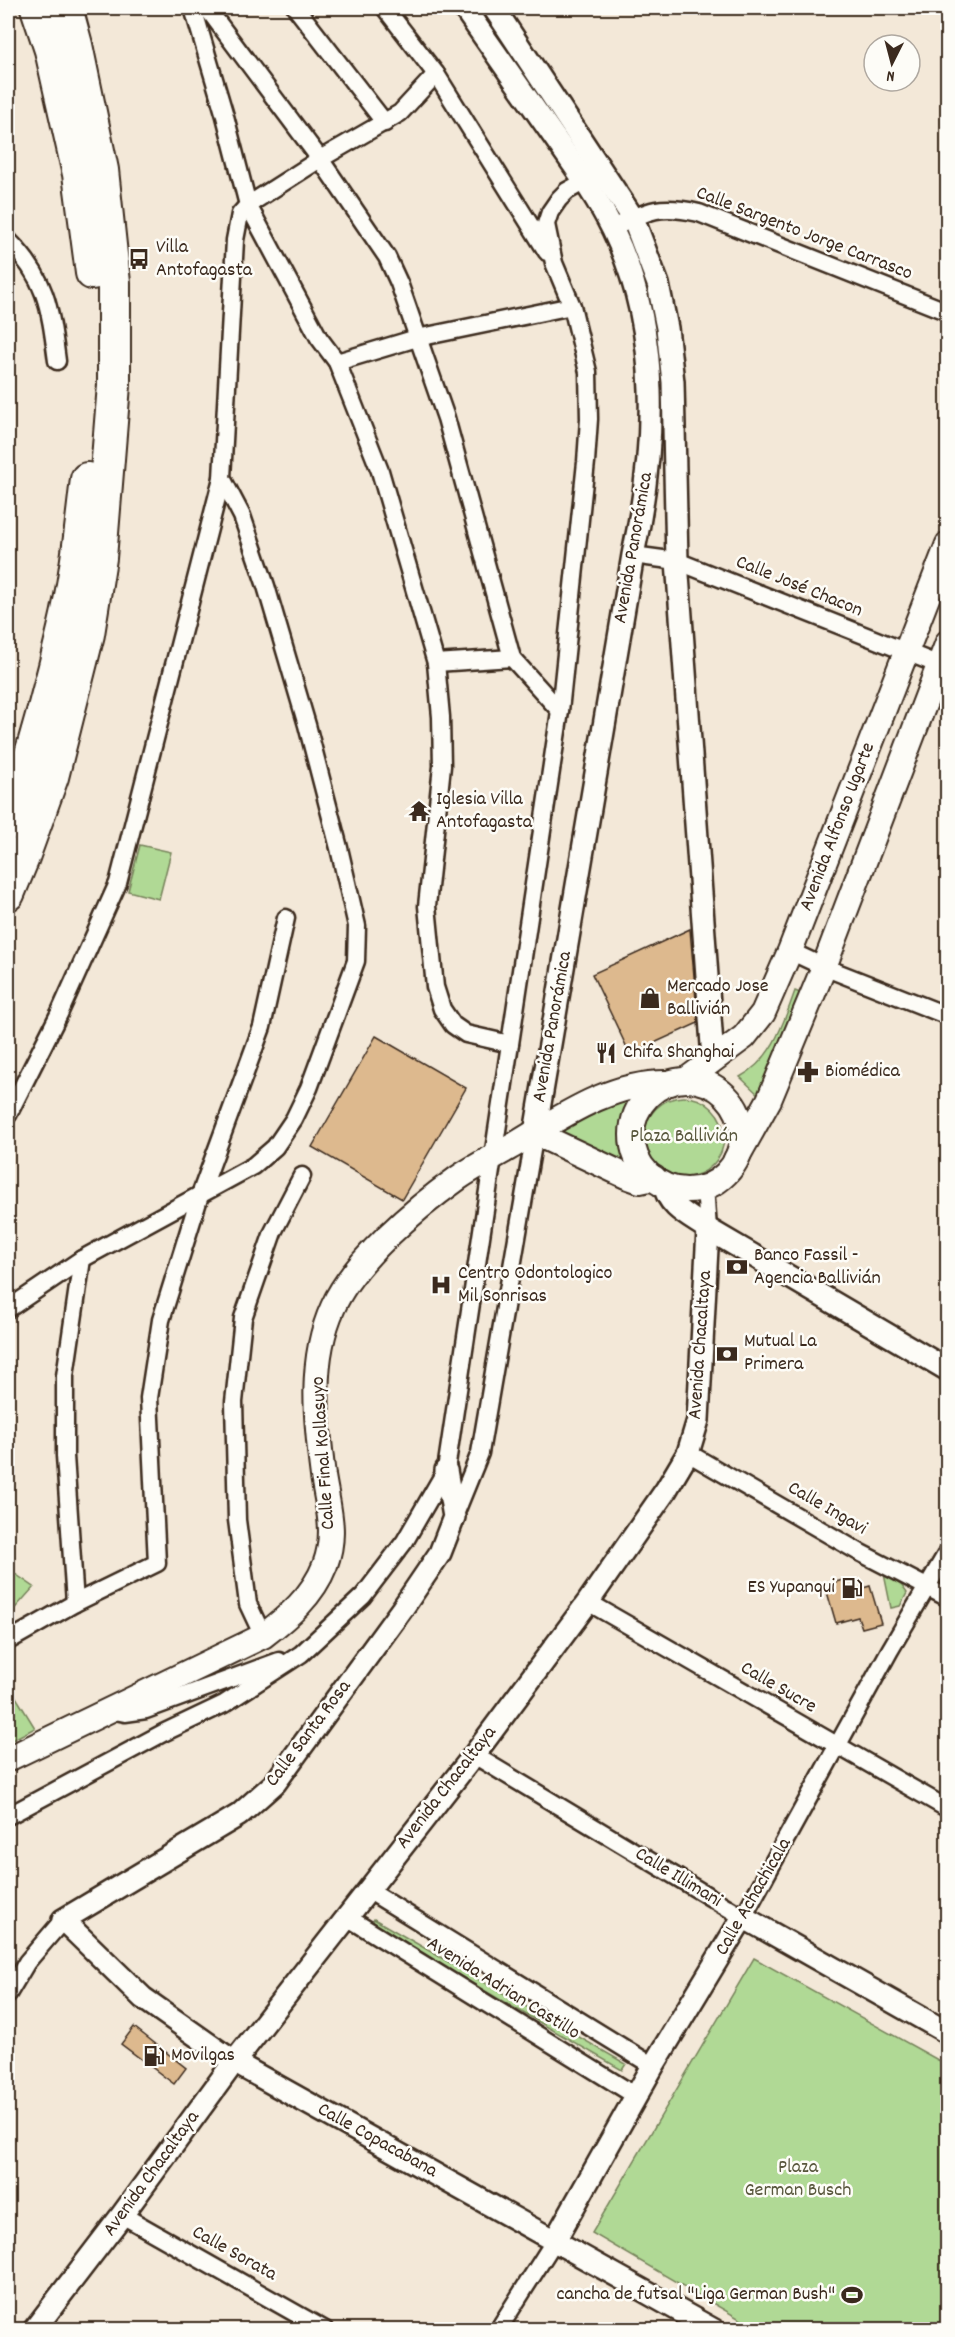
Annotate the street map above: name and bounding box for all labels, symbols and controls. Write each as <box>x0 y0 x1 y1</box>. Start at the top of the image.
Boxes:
north arrow <box>862 33 922 93</box>
text: N <box>885 64 896 87</box>
street label: Calle Sargento Jorge Carrasco <box>692 180 916 288</box>
place label: Villa Antofagasta <box>156 234 253 285</box>
bus stop icon: Villa Antofagasta <box>127 247 151 271</box>
street label: Avenida Panorámica <box>607 470 661 626</box>
street label: Calle José Chacon <box>731 549 867 625</box>
street label: Avenida Alfonso Ugarte <box>793 739 883 915</box>
place label: Iglesia Villa Antofagasta <box>436 786 533 837</box>
temple icon: Iglesia Villa Antofagasta <box>407 799 431 823</box>
street label: Avenida Panorámica <box>526 949 580 1105</box>
place label: Mercado Jose Ballivián <box>667 973 769 1024</box>
shop icon: Mercado Jose Ballivián <box>638 986 662 1010</box>
place label: Chifa Shanghai <box>623 1039 735 1067</box>
restaurant icon: Chifa Shanghai <box>594 1041 618 1065</box>
place label: Biomédica <box>825 1058 900 1086</box>
pharmacy icon: Biomédica <box>796 1060 820 1084</box>
park label: Plaza Ballivián <box>630 1123 738 1151</box>
place label: Banco Fassil - Agencia Ballivián <box>754 1242 881 1293</box>
bank icon: Banco Fassil - Agencia Ballivián <box>725 1255 749 1279</box>
place label: Centro Odontologico Mil Sonrisas <box>458 1260 613 1311</box>
street label: Avenida Chacaltaya <box>682 1269 720 1420</box>
hospital icon: Centro Odontologico Mil Sonrisas <box>429 1273 453 1297</box>
place label: Mutual La Primera <box>744 1328 817 1379</box>
bank icon: Mutual La Primera <box>715 1342 739 1366</box>
street label: Calle Final Kollasuyo <box>305 1375 343 1531</box>
street label: Calle Ingavi <box>782 1475 872 1543</box>
place label: ES Yupanqui <box>748 1574 835 1602</box>
fuel station icon: ES Yupanqui <box>840 1576 864 1600</box>
street label: Calle Sucre <box>735 1655 821 1721</box>
street label: Calle Santa Rosa <box>259 1674 359 1793</box>
street label: Avenida Chacaltaya <box>390 1720 504 1855</box>
street label: Calle Achachicala <box>709 1832 799 1961</box>
street label: Calle Illimani <box>629 1841 727 1915</box>
street label: Avenida Adrian Castillo <box>421 1930 585 2048</box>
place label: Movilgas <box>171 2042 235 2070</box>
fuel station icon: Movilgas <box>142 2044 166 2068</box>
street label: Calle Copacabana <box>312 2096 443 2186</box>
street label: Avenida Chacaltaya <box>97 2105 208 2243</box>
park label: Plaza German Busch <box>745 2154 851 2205</box>
street label: Calle Sorata <box>186 2219 282 2289</box>
place label: cancha de futsal "Liga German Bush" <box>557 2281 835 2309</box>
sports icon: cancha de futsal "Liga German Bush" <box>840 2283 864 2307</box>

